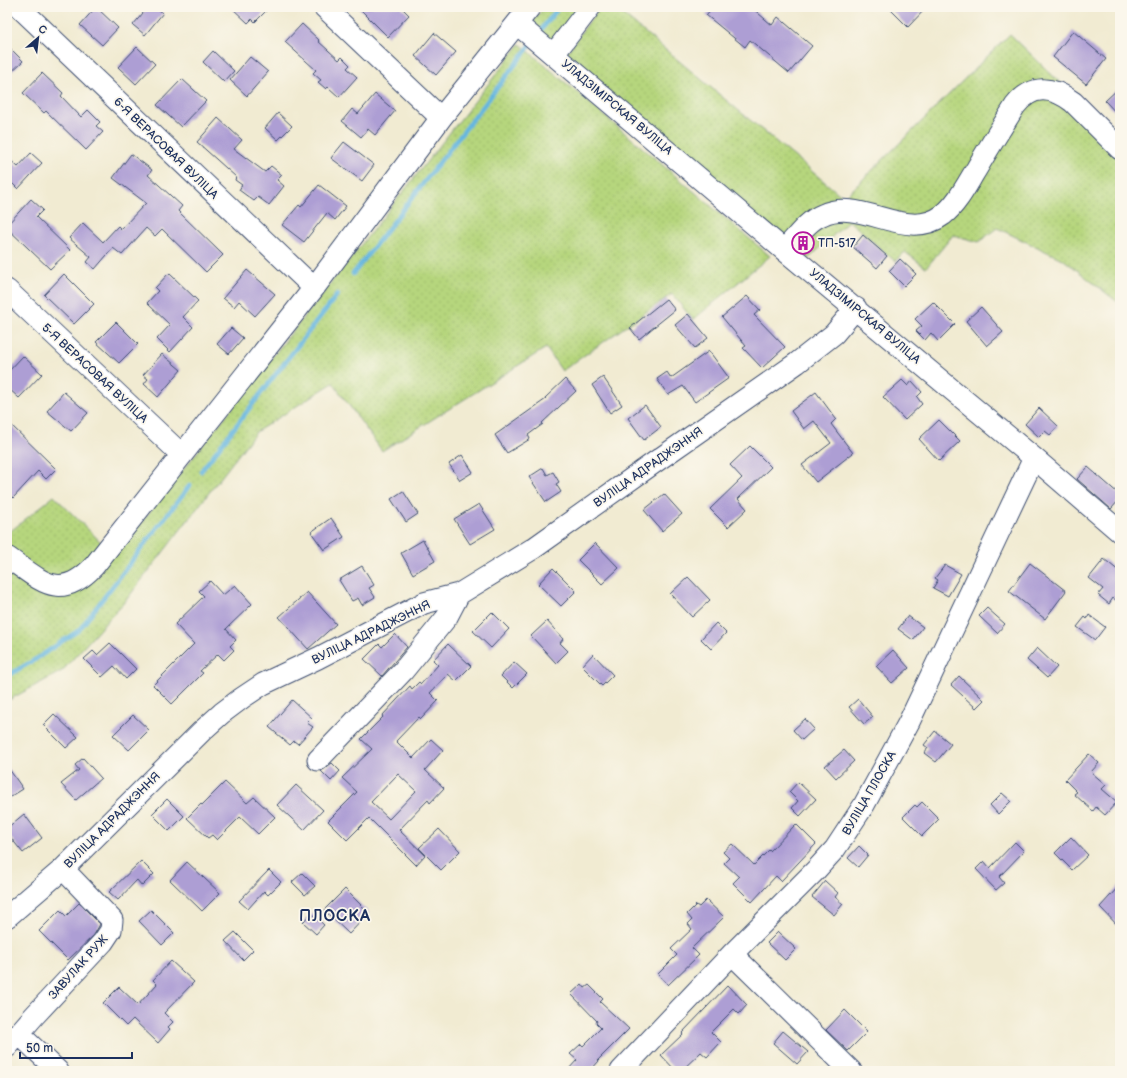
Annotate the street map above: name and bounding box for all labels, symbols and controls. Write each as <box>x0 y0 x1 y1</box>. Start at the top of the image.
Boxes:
north arrow <box>18 18 58 58</box>
text: С <box>36 22 49 37</box>
street label: УЛАДЗІМІРСКАЯ ВУЛІЦА <box>558 57 676 159</box>
street label: 6-Я ВЕРАСОВАЯ ВУЛІЦА <box>110 94 222 203</box>
building icon: ТП-517 <box>790 230 816 256</box>
place label: ТП-517 <box>818 236 856 251</box>
street label: УЛАДЗІМІРСКАЯ ВУЛІЦА <box>806 266 924 368</box>
street label: 5-Я ВЕРАСОВАЯ ВУЛІЦА <box>39 320 151 427</box>
street label: ВУЛІЦА АДРАДЖЭННЯ <box>591 424 706 511</box>
street label: ВУЛІЦА АДРАДЖЭННЯ <box>309 597 433 668</box>
street label: ВУЛІЦА ПЛОСКА <box>839 748 900 838</box>
street label: ВУЛІЦА АДРАДЖЭННЯ <box>61 769 164 872</box>
district label: ПЛОСКА <box>299 907 371 926</box>
street label: ЗАВУЛАК РУЖ <box>46 932 112 1003</box>
scale bar <box>20 1034 132 1060</box>
text: 50 m <box>26 1041 53 1056</box>

